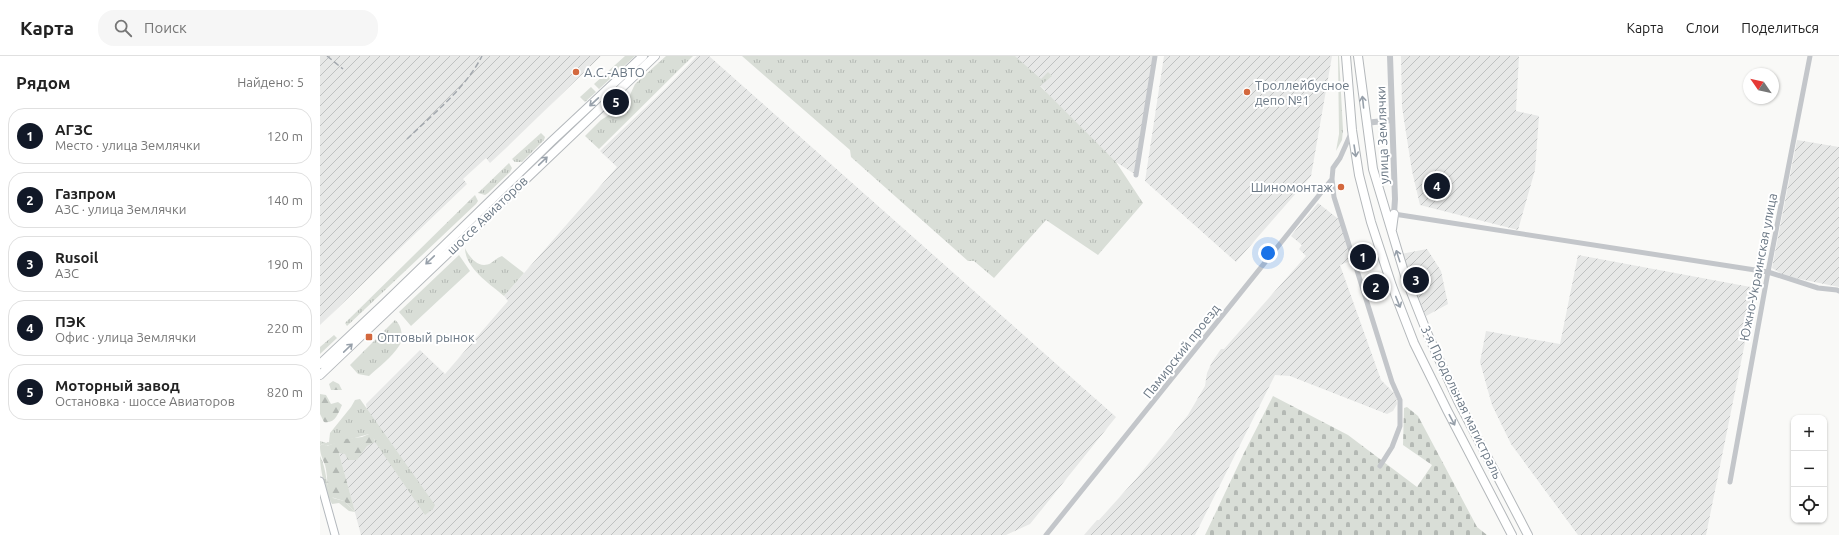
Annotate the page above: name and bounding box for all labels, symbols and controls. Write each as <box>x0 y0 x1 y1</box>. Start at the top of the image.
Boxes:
search box <box>98 10 378 46</box>
text: Карта <box>20 17 74 39</box>
icon: search <box>112 17 134 39</box>
text: Поиск <box>144 19 187 36</box>
text: Карта <box>1626 20 1664 36</box>
text: Слои <box>1686 20 1719 36</box>
text: Поделиться <box>1741 20 1819 36</box>
place label: А.С.-АВТО <box>584 65 645 79</box>
marker: А.С.-АВТО <box>571 67 581 77</box>
north arrow <box>1743 68 1779 104</box>
text: Рядом <box>16 73 71 92</box>
text: Найдено: 5 <box>237 75 304 89</box>
place label: Троллейбусное депо №1 <box>1255 78 1349 107</box>
street label: улица Землячки <box>1373 86 1391 184</box>
pin: 5 <box>603 87 629 117</box>
marker: Троллейбусное депо №1 <box>1242 87 1252 97</box>
one-way arrow <box>1359 96 1367 109</box>
one-way arrow <box>589 97 599 107</box>
text: АГЗС <box>55 121 93 138</box>
text: 1 <box>26 129 34 143</box>
text: 120 m <box>267 129 303 143</box>
text: Место · улица Землячки <box>55 138 201 152</box>
one-way arrow <box>1351 144 1359 157</box>
one-way arrow <box>538 156 548 166</box>
pin: 4 <box>1424 171 1450 201</box>
street label: шоссе Авиаторов <box>444 173 530 257</box>
place label: Шиномонтаж <box>1251 180 1333 194</box>
marker: Шиномонтаж <box>1336 182 1346 192</box>
text: Газпром <box>55 185 116 202</box>
street label: Южно-Украинская улица <box>1737 192 1779 342</box>
text: 2 <box>26 193 34 207</box>
text: 140 m <box>267 193 303 207</box>
text: АЗС · улица Землячки <box>55 202 186 216</box>
pin: 1 <box>1350 242 1376 272</box>
your location <box>1258 243 1278 263</box>
text: Rusoil <box>55 249 98 266</box>
one-way arrow <box>1394 249 1401 262</box>
one-way arrow <box>425 255 435 265</box>
text: 3 <box>26 257 34 271</box>
text: 190 m <box>267 257 303 271</box>
pin: 3 <box>1403 265 1429 295</box>
text: АЗС <box>55 266 79 280</box>
pin: 2 <box>1363 272 1389 302</box>
one-way arrow <box>1395 296 1403 308</box>
street label: Памирский проезд <box>1140 301 1222 401</box>
text: ПЭК <box>55 313 86 330</box>
text: 4 <box>26 321 34 335</box>
text: 220 m <box>267 321 303 335</box>
street label: 3-я Продольная магистраль <box>1419 323 1505 481</box>
text: Офис · улица Землячки <box>55 330 196 344</box>
place label: Оптовый рынок <box>377 330 475 344</box>
marker: Оптовый рынок <box>364 332 374 342</box>
one-way arrow <box>343 343 353 353</box>
text: Моторный завод <box>55 377 180 394</box>
text: 5 <box>26 385 34 399</box>
text: 820 m <box>267 385 303 399</box>
text: Остановка · шоссе Авиаторов <box>55 394 235 408</box>
one-way arrow <box>1449 414 1456 426</box>
map controls <box>1791 415 1827 523</box>
button: + <box>1791 415 1827 451</box>
button: − <box>1791 451 1827 487</box>
button: locate <box>1791 487 1827 523</box>

